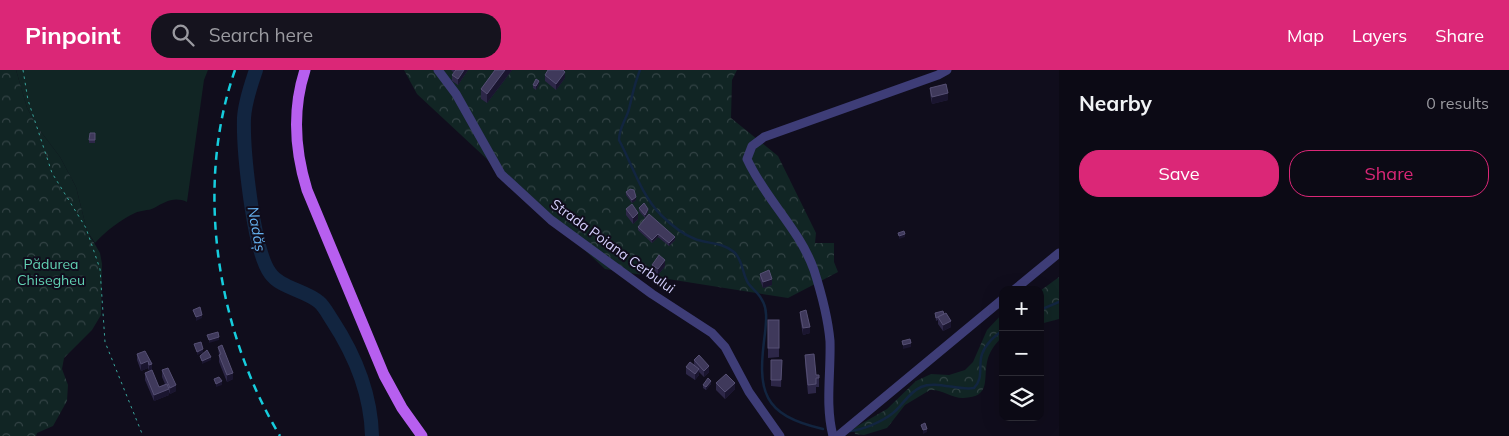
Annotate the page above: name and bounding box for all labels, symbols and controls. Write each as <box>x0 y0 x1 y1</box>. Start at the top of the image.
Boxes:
search box <box>151 13 501 58</box>
text: Pinpoint <box>25 20 121 50</box>
icon: search <box>169 21 197 49</box>
text: Search here <box>209 23 313 47</box>
text: Map <box>1287 24 1324 47</box>
text: Layers <box>1352 24 1407 47</box>
text: Share <box>1435 24 1484 47</box>
text: Nearby <box>1079 90 1152 116</box>
text: 0 results <box>1426 93 1489 113</box>
button: Save <box>1079 150 1279 197</box>
button: Share <box>1289 150 1489 197</box>
street label: Strada Poiana Cerbului <box>547 195 679 297</box>
water label: Nadăș <box>244 205 270 253</box>
park label: Pădurea Chisegheu <box>17 255 85 289</box>
map controls <box>999 286 1044 421</box>
button: + <box>999 286 1044 331</box>
button: − <box>999 331 1044 376</box>
button: layers <box>999 376 1044 421</box>

